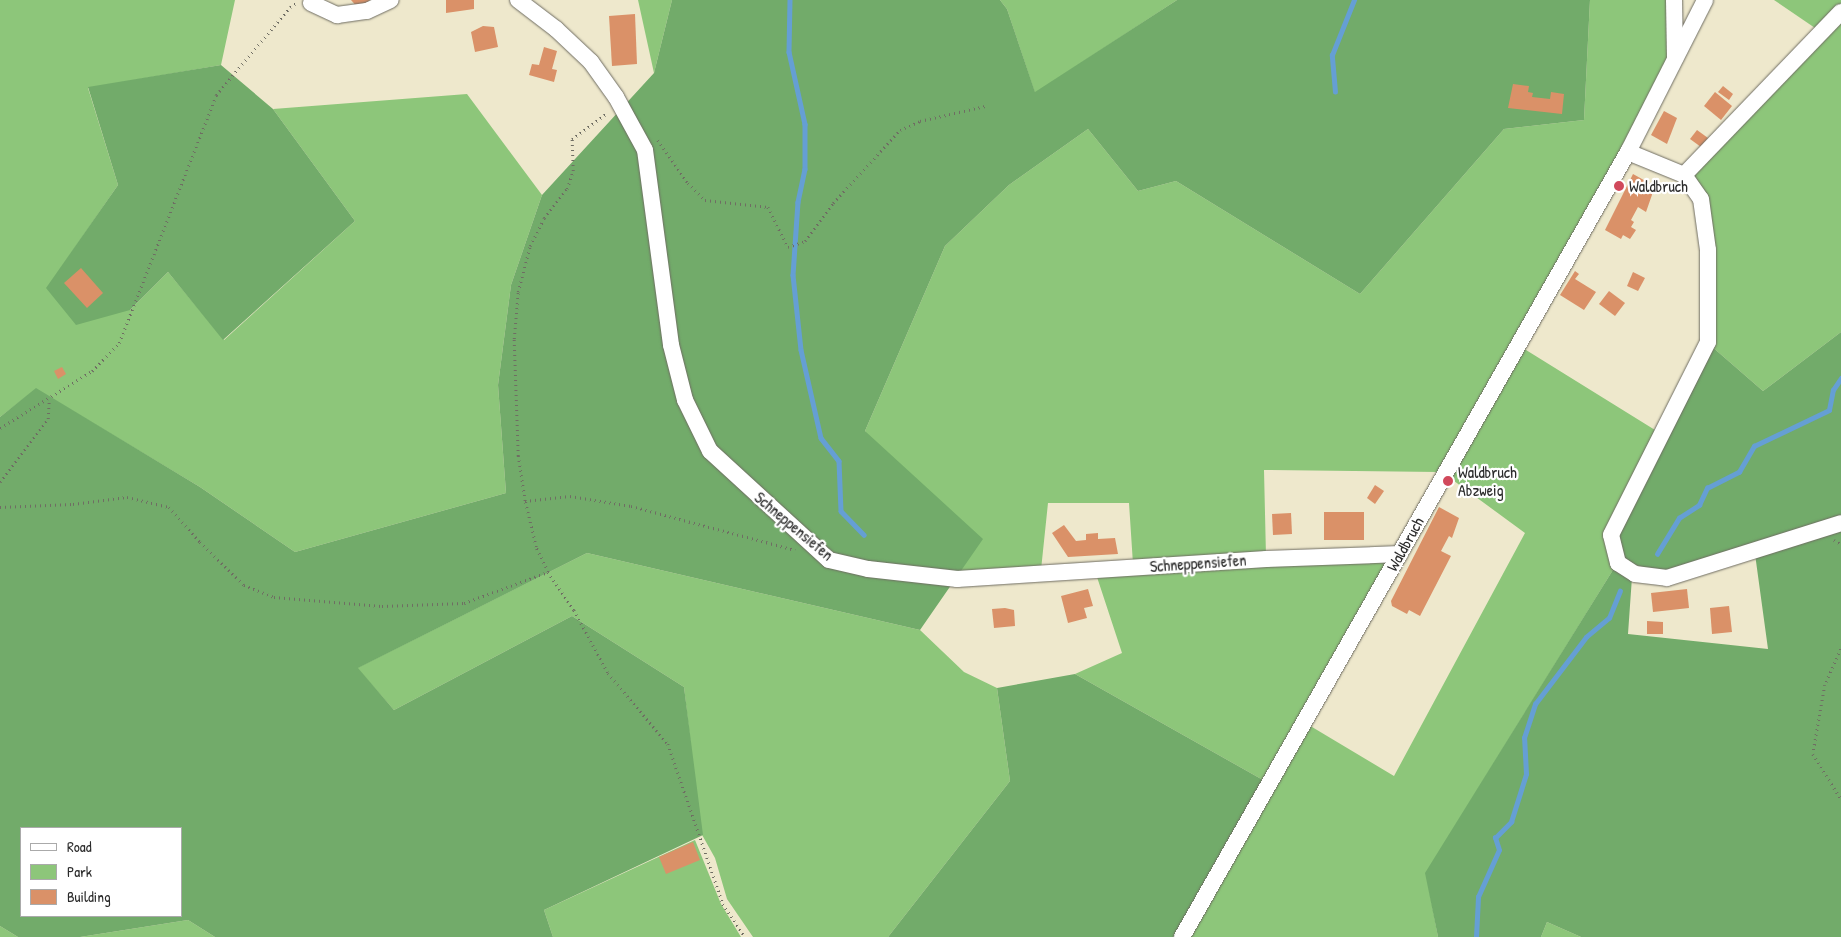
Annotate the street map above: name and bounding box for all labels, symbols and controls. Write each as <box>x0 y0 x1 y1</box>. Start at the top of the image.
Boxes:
place label: Waldbruch <box>1629 176 1688 196</box>
marker: Waldbruch <box>1613 180 1625 192</box>
place label: Waldbruch Abzweig <box>1458 462 1517 500</box>
marker: Waldbruch Abzweig <box>1442 475 1454 487</box>
street label: Schneppensiefen <box>751 488 837 564</box>
street label: Waldbruch <box>1382 514 1428 574</box>
street label: Schneppensiefen <box>1149 550 1247 576</box>
legend <box>20 827 182 917</box>
text: Road <box>67 836 92 857</box>
text: Park <box>67 861 92 882</box>
text: Building <box>67 886 111 907</box>

